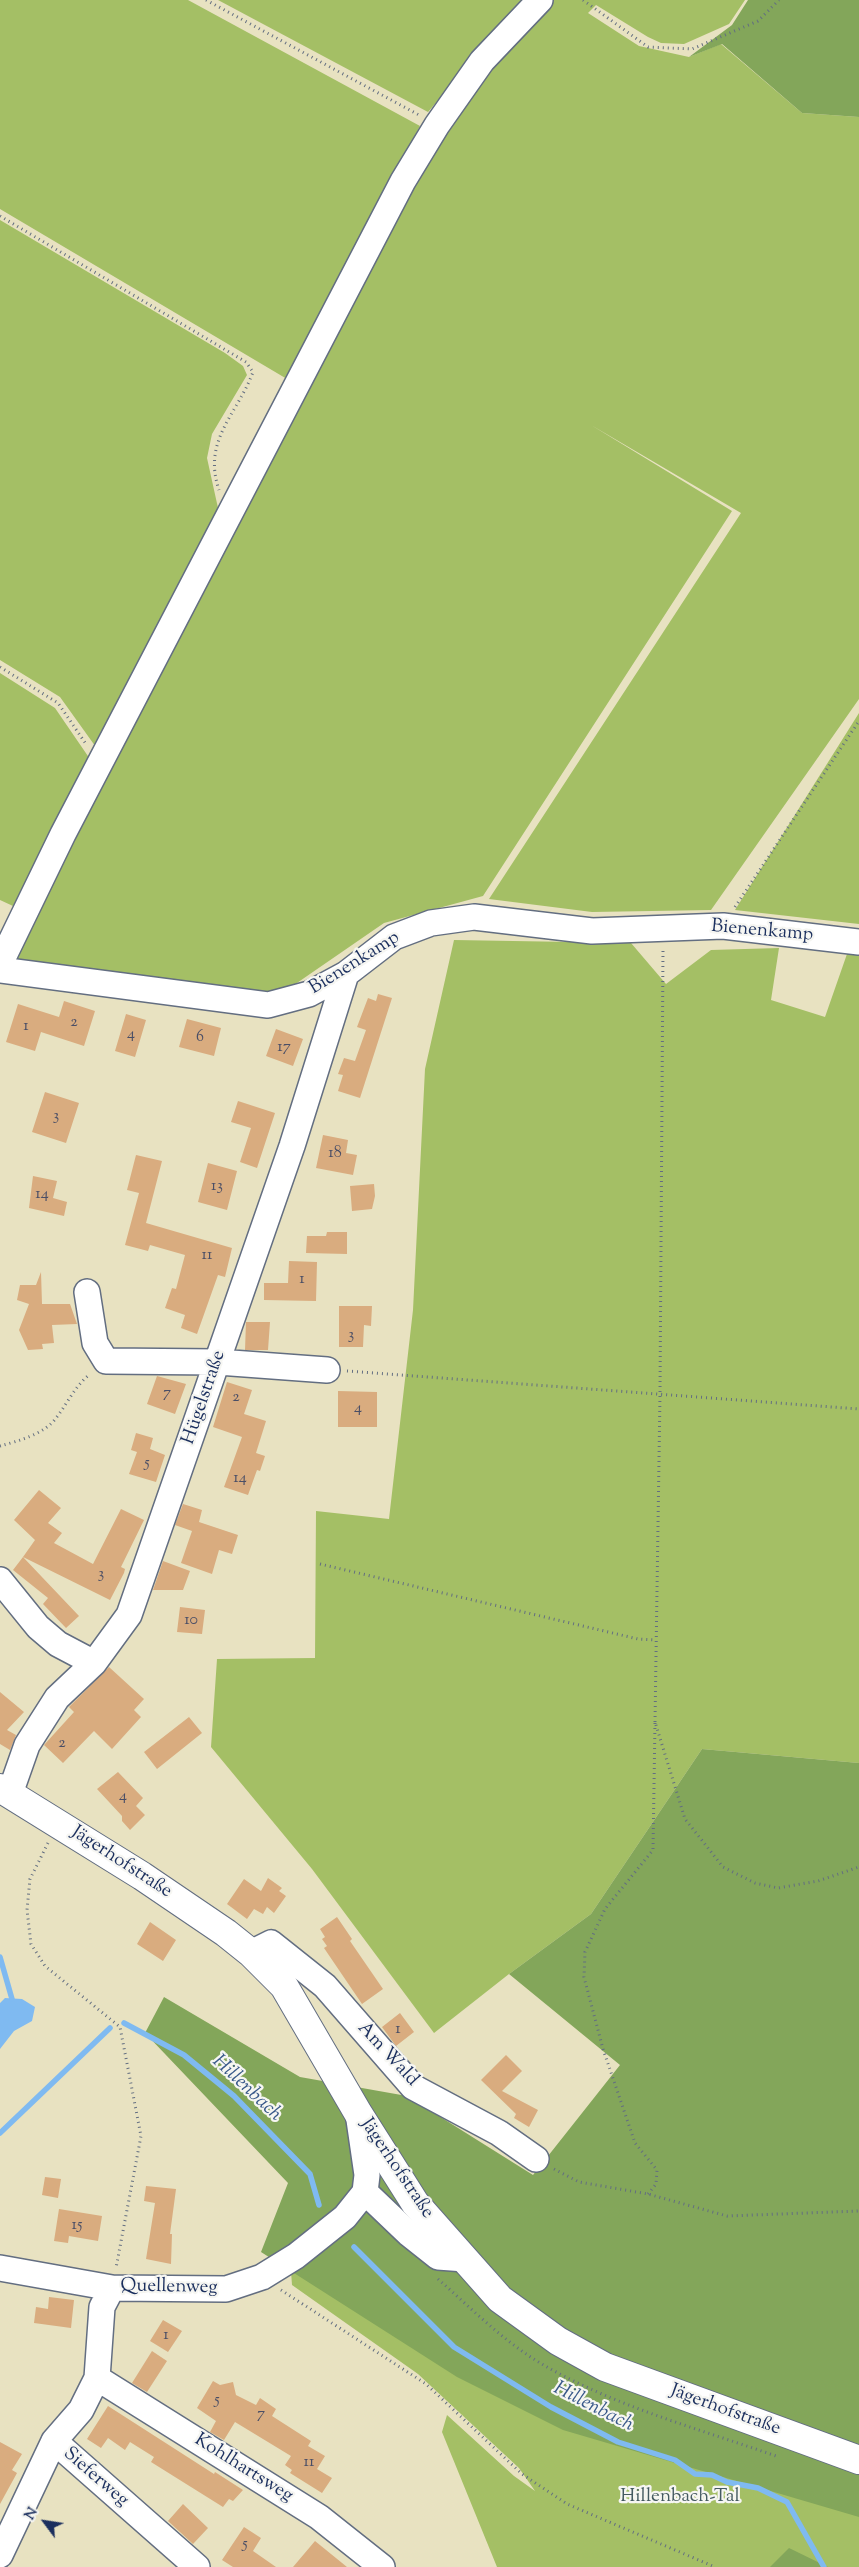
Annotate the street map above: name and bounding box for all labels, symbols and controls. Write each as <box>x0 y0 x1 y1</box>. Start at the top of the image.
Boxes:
street label: Bienenkamp <box>710 916 814 948</box>
street label: Bienenkamp <box>306 927 404 1001</box>
house number: 2 <box>70 1013 78 1033</box>
house number: 1 <box>23 1017 29 1037</box>
house number: 4 <box>127 1025 135 1045</box>
house number: 6 <box>196 1028 204 1048</box>
house number: 17 <box>277 1038 291 1058</box>
house number: 3 <box>53 1107 59 1127</box>
house number: 18 <box>328 1144 342 1164</box>
house number: 13 <box>211 1177 223 1197</box>
house number: 14 <box>35 1185 49 1205</box>
house number: 11 <box>202 1246 212 1266</box>
house number: 1 <box>299 1270 305 1290</box>
house number: 3 <box>348 1326 354 1346</box>
street label: Hügelstraße <box>178 1348 232 1448</box>
house number: 7 <box>163 1384 171 1404</box>
house number: 2 <box>232 1388 240 1408</box>
house number: 4 <box>354 1399 362 1419</box>
house number: 5 <box>144 1454 150 1474</box>
house number: 14 <box>233 1469 247 1489</box>
house number: 3 <box>98 1565 104 1585</box>
house number: 10 <box>184 1611 198 1631</box>
house number: 2 <box>58 1734 66 1754</box>
house number: 4 <box>119 1787 127 1807</box>
street label: Jägerhofstraße <box>66 1822 176 1904</box>
street label: Am Wald <box>351 2018 423 2092</box>
house number: 1 <box>395 2020 401 2040</box>
water label: Hillenbach <box>206 2051 286 2127</box>
street label: Jägerhofstraße <box>354 2115 438 2223</box>
house number: 15 <box>72 2216 82 2236</box>
street label: Quellenweg <box>120 2276 218 2300</box>
house number: 1 <box>163 2326 169 2346</box>
water label: Hillenbach <box>549 2378 637 2438</box>
street label: Jägerhofstraße <box>667 2381 783 2441</box>
house number: 5 <box>214 2391 220 2411</box>
house number: 7 <box>257 2405 265 2425</box>
street label: Kohlhartsweg <box>189 2430 297 2508</box>
street label: Sieferweg <box>58 2443 132 2513</box>
house number: 11 <box>304 2453 314 2473</box>
park label: Hillenbach-Tal <box>620 2487 740 2509</box>
north arrow <box>20 2497 70 2547</box>
text: N <box>21 2504 44 2524</box>
house number: 5 <box>242 2535 248 2555</box>

